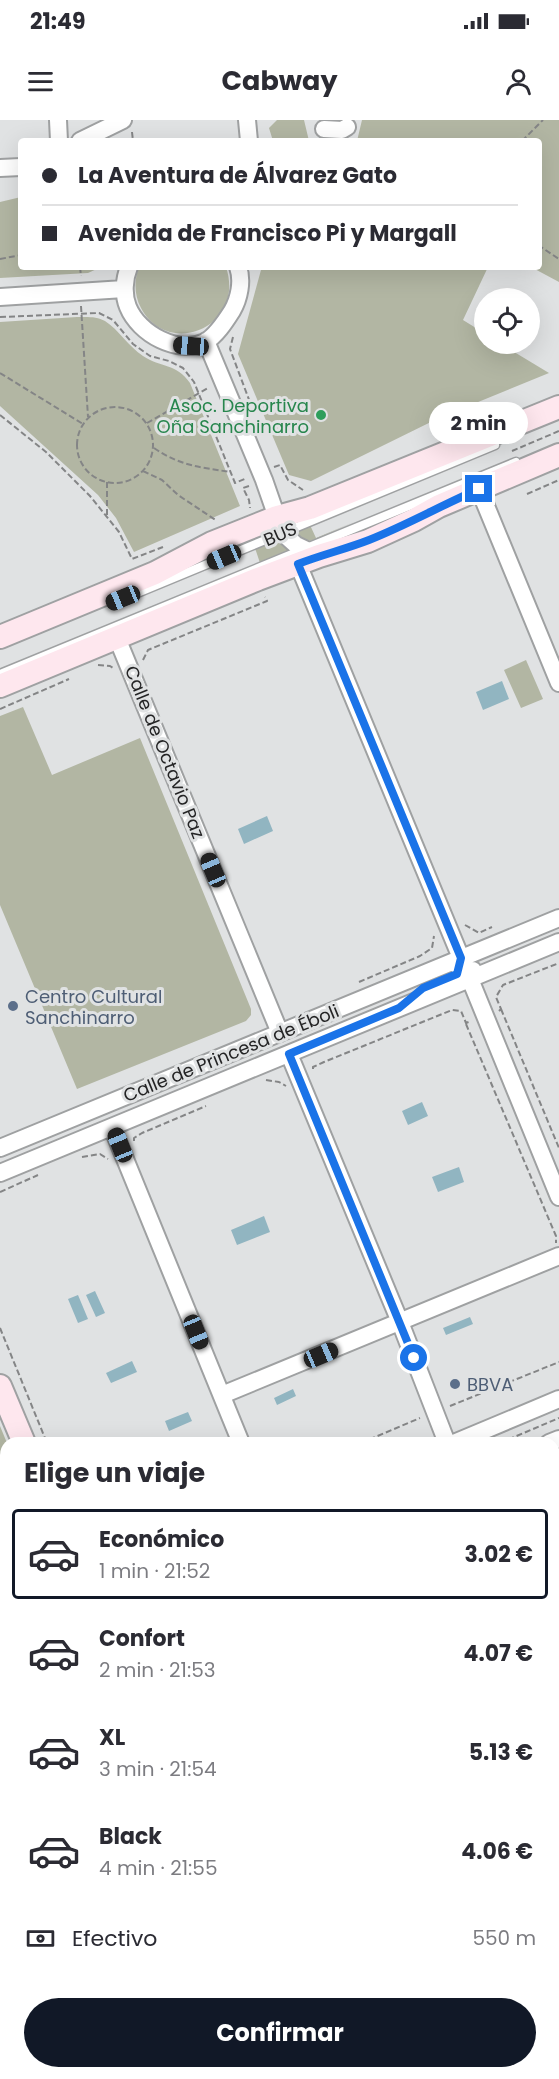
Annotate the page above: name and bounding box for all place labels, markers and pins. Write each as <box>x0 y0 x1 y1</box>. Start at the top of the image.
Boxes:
place label: Asoc. Deportiva Oña Sanchinarro <box>157 393 309 439</box>
marker: Asoc. Deportiva Oña Sanchinarro <box>314 408 328 422</box>
place label: Centro Cultural Sanchinarro <box>25 984 162 1030</box>
marker: Centro Cultural Sanchinarro <box>6 999 20 1013</box>
place label: BBVA <box>467 1372 513 1397</box>
marker: BBVA <box>448 1377 462 1391</box>

